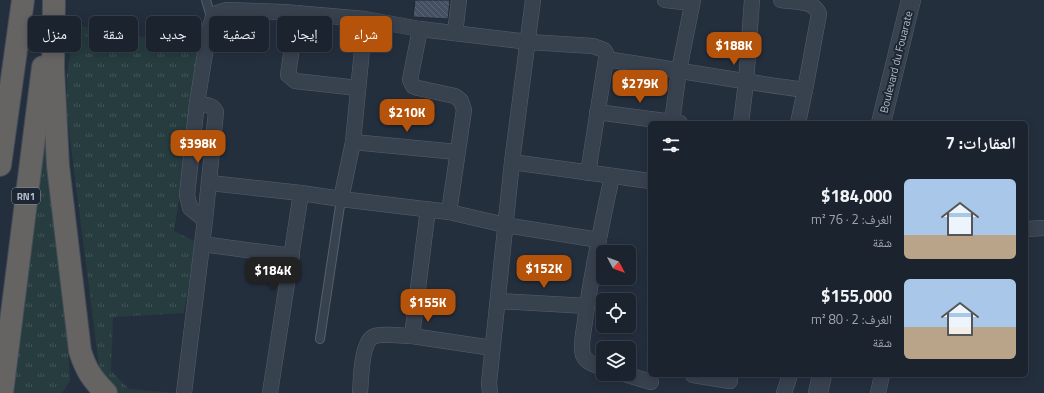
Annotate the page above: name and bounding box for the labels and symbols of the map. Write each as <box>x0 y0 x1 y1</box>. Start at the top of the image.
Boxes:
street label: Boulevard du Fouarate <box>876 9 917 115</box>
pin: $188K <box>706 32 762 66</box>
pin: $279K <box>612 70 668 104</box>
pin: $210K <box>379 99 435 133</box>
pin: $398K <box>170 130 226 164</box>
road number: RN1 <box>12 188 40 204</box>
north arrow <box>596 245 636 285</box>
pin: $152K <box>516 255 572 289</box>
pin: $184K <box>245 257 301 291</box>
pin: $155K <box>400 289 456 323</box>

